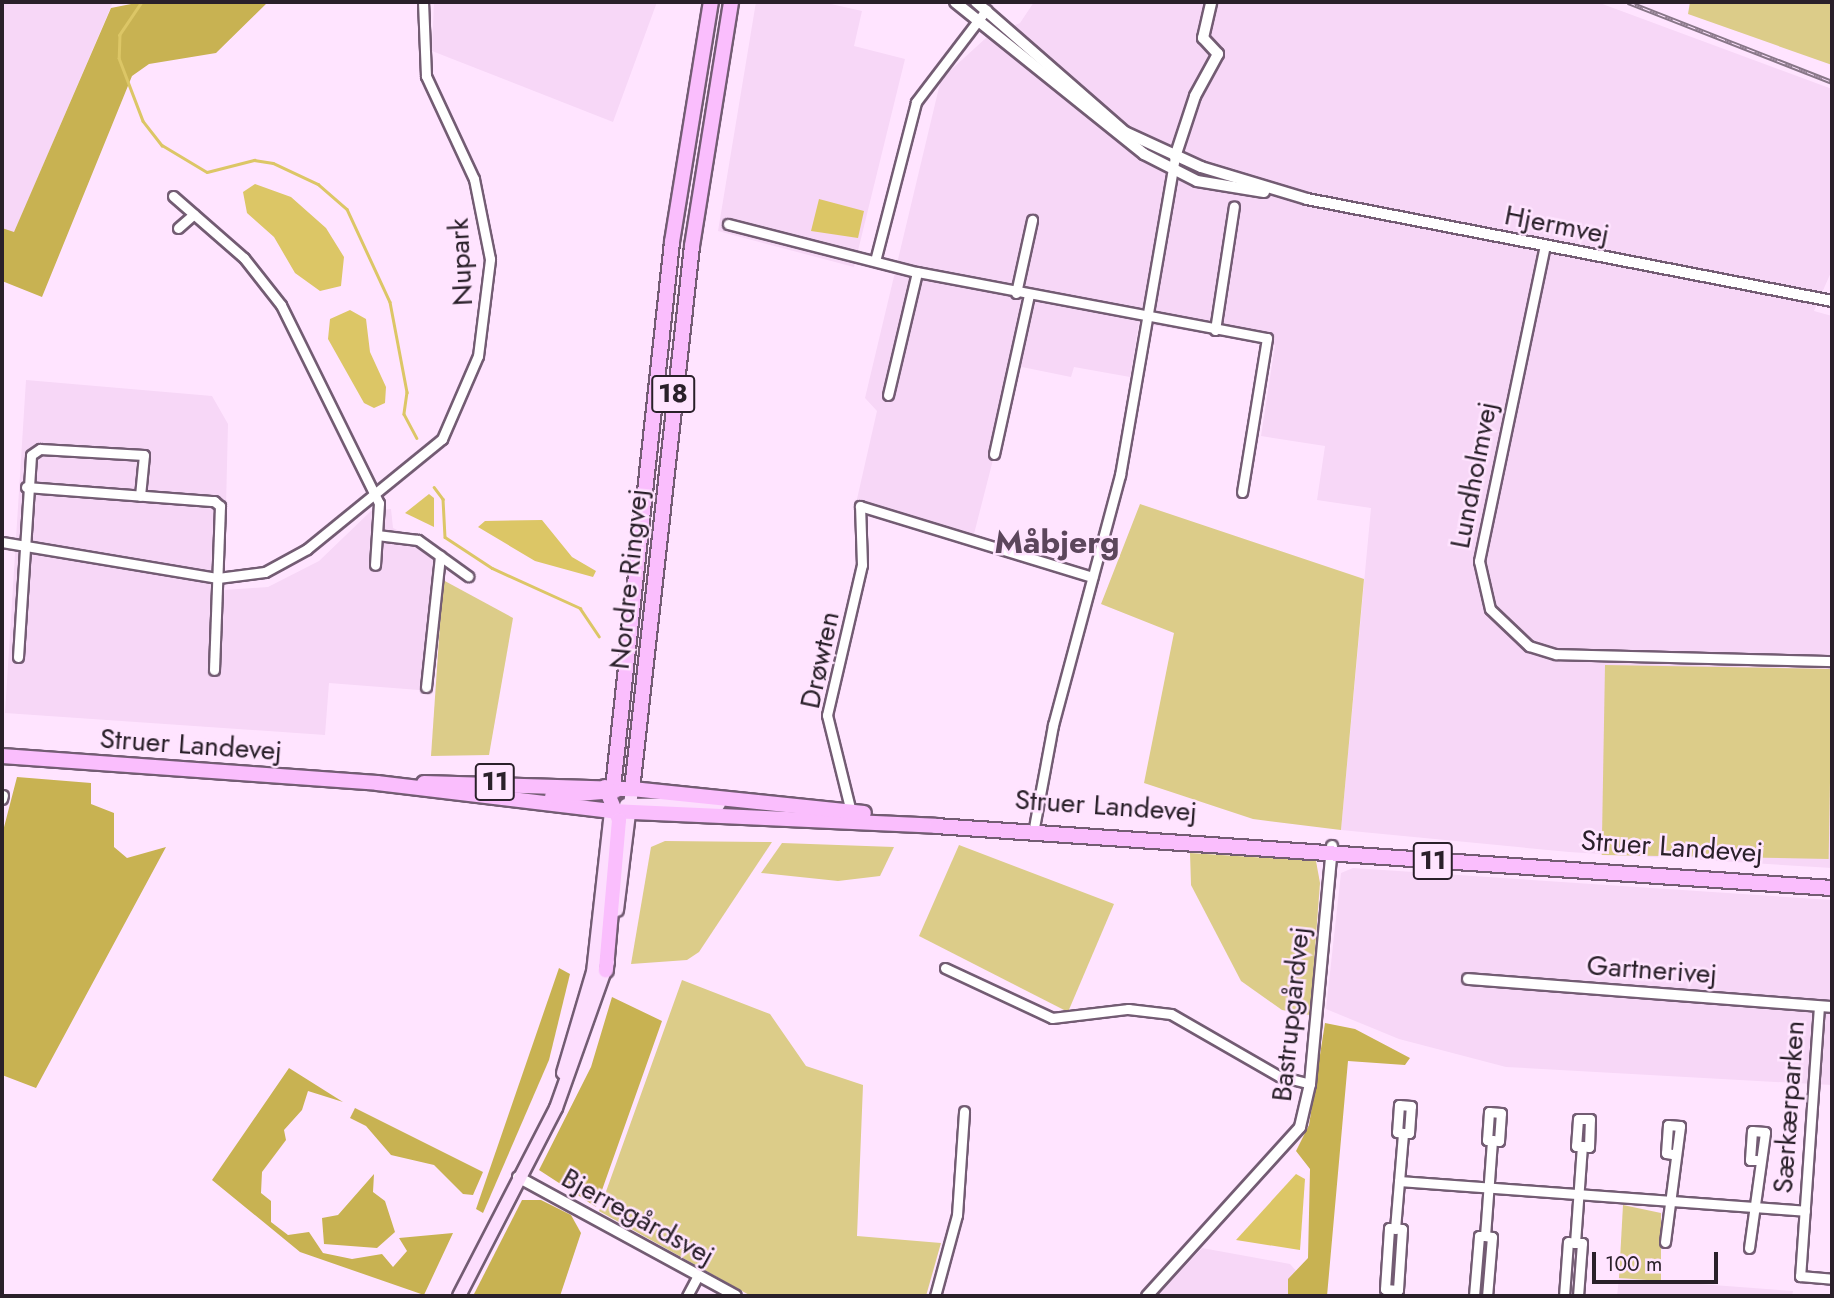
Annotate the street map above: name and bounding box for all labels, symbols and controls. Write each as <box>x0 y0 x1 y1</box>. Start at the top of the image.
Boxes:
street label: Hjermvej <box>1502 198 1612 252</box>
street label: Nupark <box>442 217 480 307</box>
road number: 18 <box>650 372 696 416</box>
street label: Lundholmvej <box>1443 399 1505 551</box>
street label: Nordre Ringvej <box>603 487 655 671</box>
district label: Måbjerg <box>995 523 1119 561</box>
street label: Drøwten <box>793 608 847 712</box>
street label: Struer Landevej <box>99 722 283 768</box>
road number: 11 <box>474 760 516 804</box>
street label: Struer Landevej <box>1014 783 1198 829</box>
street label: Struer Landevej <box>1580 824 1764 870</box>
road number: 11 <box>1412 838 1454 884</box>
street label: Bastrupgårdvej <box>1265 925 1317 1103</box>
street label: Gartnerivej <box>1586 949 1718 991</box>
street label: Særkærparken <box>1766 1019 1812 1195</box>
street label: Bjerregårdsvej <box>556 1161 720 1273</box>
scale bar <box>1596 1238 1722 1282</box>
text: 100 m <box>1605 1249 1662 1279</box>

